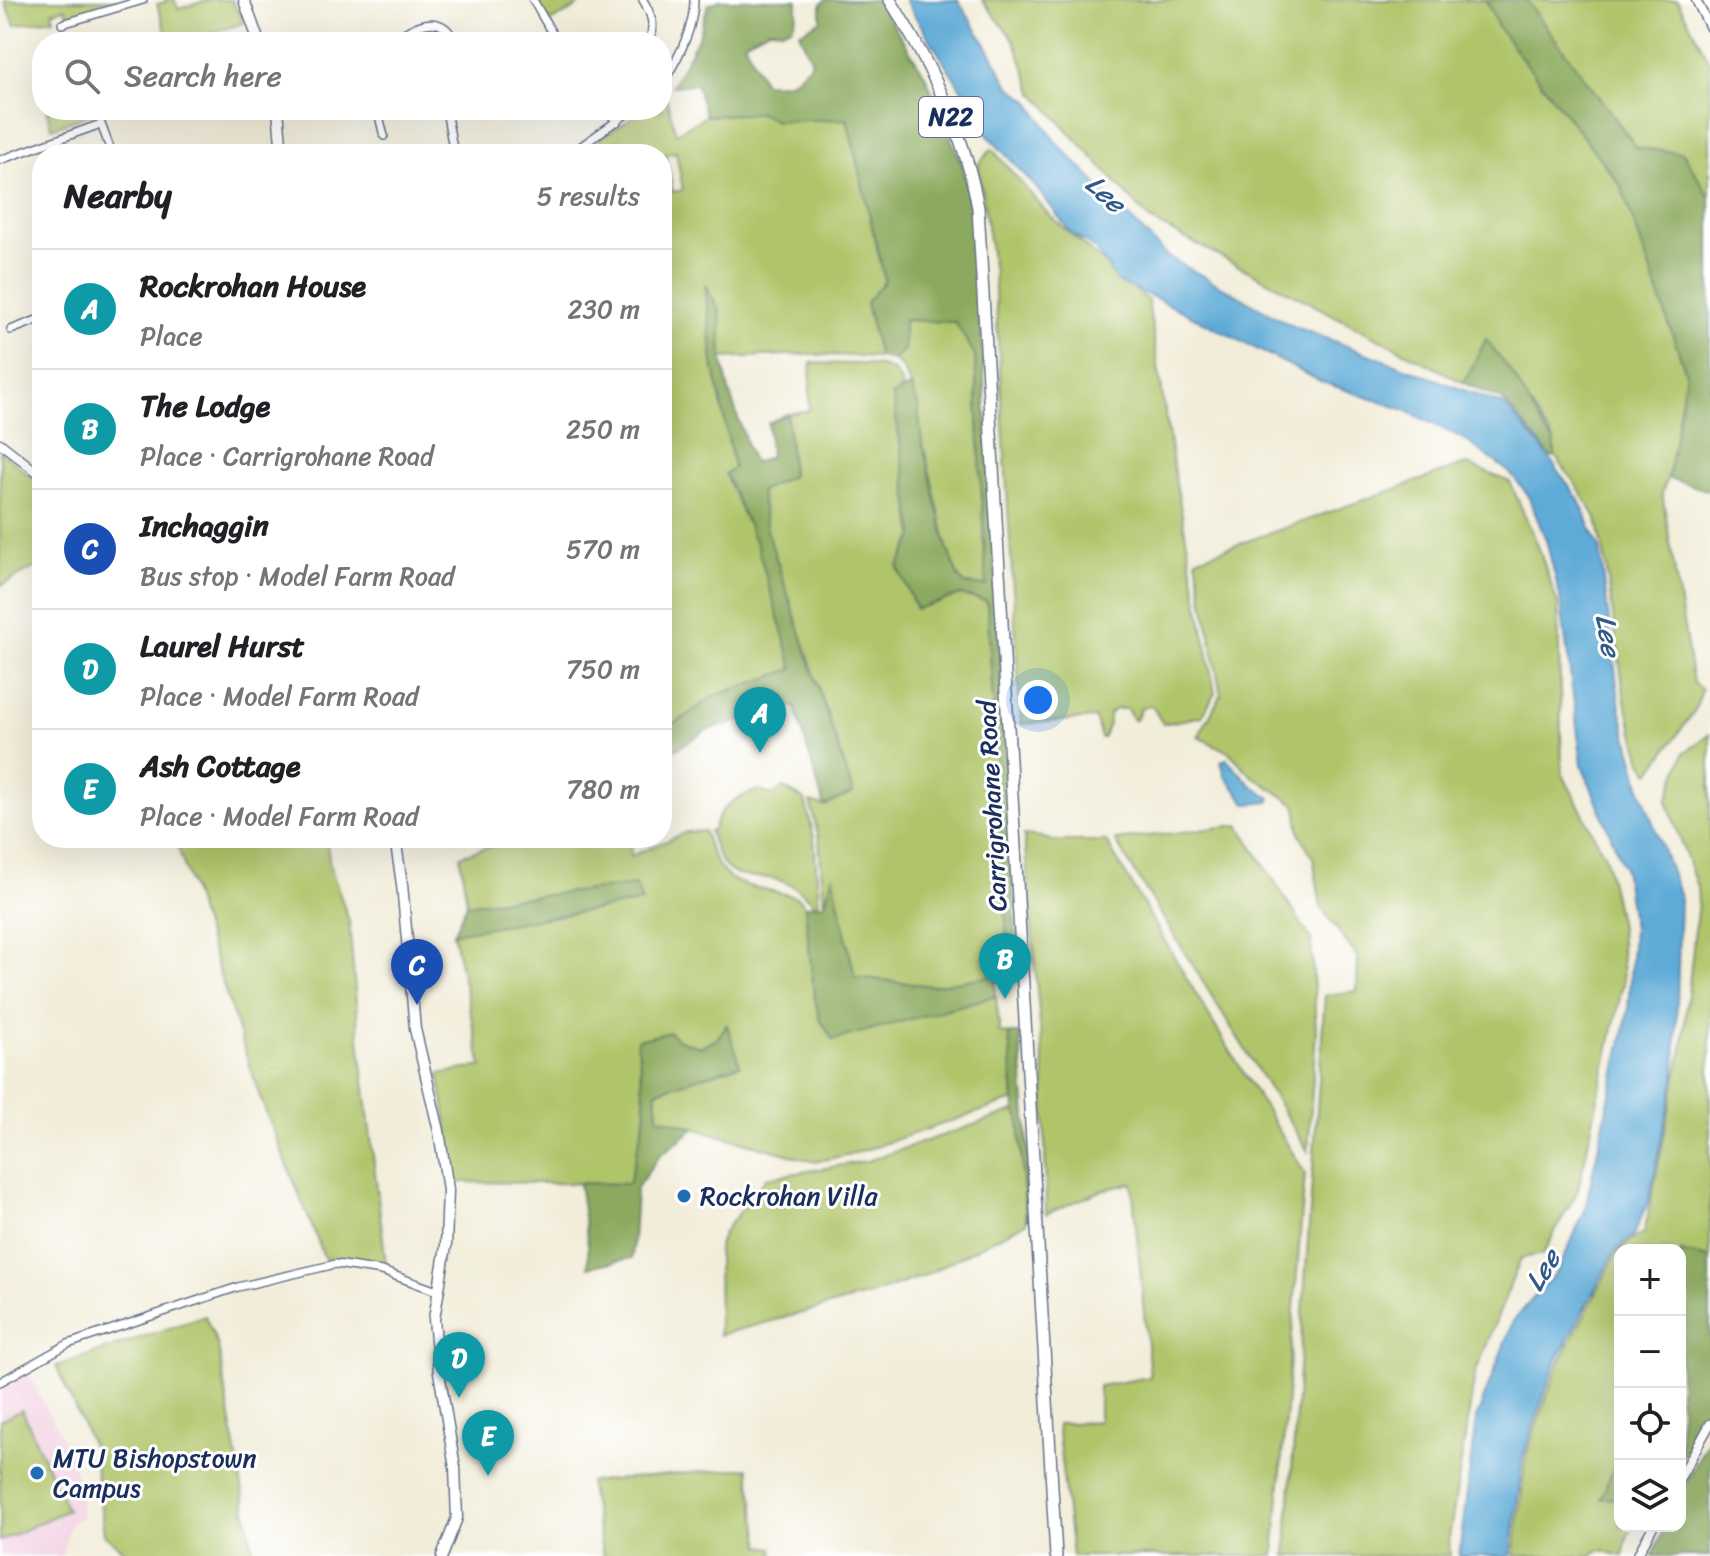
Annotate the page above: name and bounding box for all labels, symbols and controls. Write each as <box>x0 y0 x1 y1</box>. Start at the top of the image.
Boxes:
search box <box>32 32 672 120</box>
text: Search here <box>124 49 282 103</box>
icon: search <box>60 54 104 98</box>
road number: N22 <box>919 97 983 137</box>
water label: Lee <box>1074 161 1139 227</box>
text: Nearby <box>64 166 172 226</box>
text: 5 results <box>537 173 640 219</box>
text: Rockrohan House <box>140 259 366 313</box>
text: A <box>81 286 99 332</box>
text: 230 m <box>568 286 640 332</box>
text: Place <box>140 313 203 359</box>
text: The Lodge <box>140 379 270 433</box>
text: B <box>82 406 98 452</box>
text: 250 m <box>566 406 640 452</box>
text: Place · Carrigrohane Road <box>140 433 434 479</box>
text: Inchaggin <box>140 499 269 553</box>
text: C <box>82 526 98 572</box>
text: 570 m <box>566 526 640 572</box>
text: Bus stop · Model Farm Road <box>140 553 455 599</box>
water label: Lee <box>1581 611 1636 662</box>
text: Laurel Hurst <box>140 619 305 673</box>
text: D <box>82 646 98 692</box>
text: 750 m <box>566 646 640 692</box>
text: Place · Model Farm Road <box>140 673 419 719</box>
your location <box>1018 680 1058 720</box>
pin: A <box>734 687 786 753</box>
street label: Carrigrohane Road <box>963 697 1020 912</box>
text: Ash Cottage <box>140 739 300 793</box>
text: E <box>83 766 97 812</box>
text: 780 m <box>566 766 640 812</box>
text: Place · Model Farm Road <box>140 793 419 839</box>
pin: B <box>979 933 1031 999</box>
pin: C <box>391 939 443 1005</box>
place label: Rockrohan Villa <box>700 1173 879 1219</box>
marker: Rockrohan Villa <box>675 1187 693 1205</box>
water label: Lee <box>1511 1238 1576 1301</box>
map controls <box>1614 1244 1686 1532</box>
button: + <box>1614 1244 1686 1316</box>
button: − <box>1614 1316 1686 1388</box>
pin: D <box>433 1332 485 1398</box>
button: locate <box>1614 1388 1686 1460</box>
pin: E <box>462 1410 514 1476</box>
place label: MTU Bishopstown Campus <box>53 1435 257 1511</box>
button: layers <box>1614 1460 1686 1532</box>
marker: MTU Bishopstown Campus <box>28 1464 46 1482</box>

